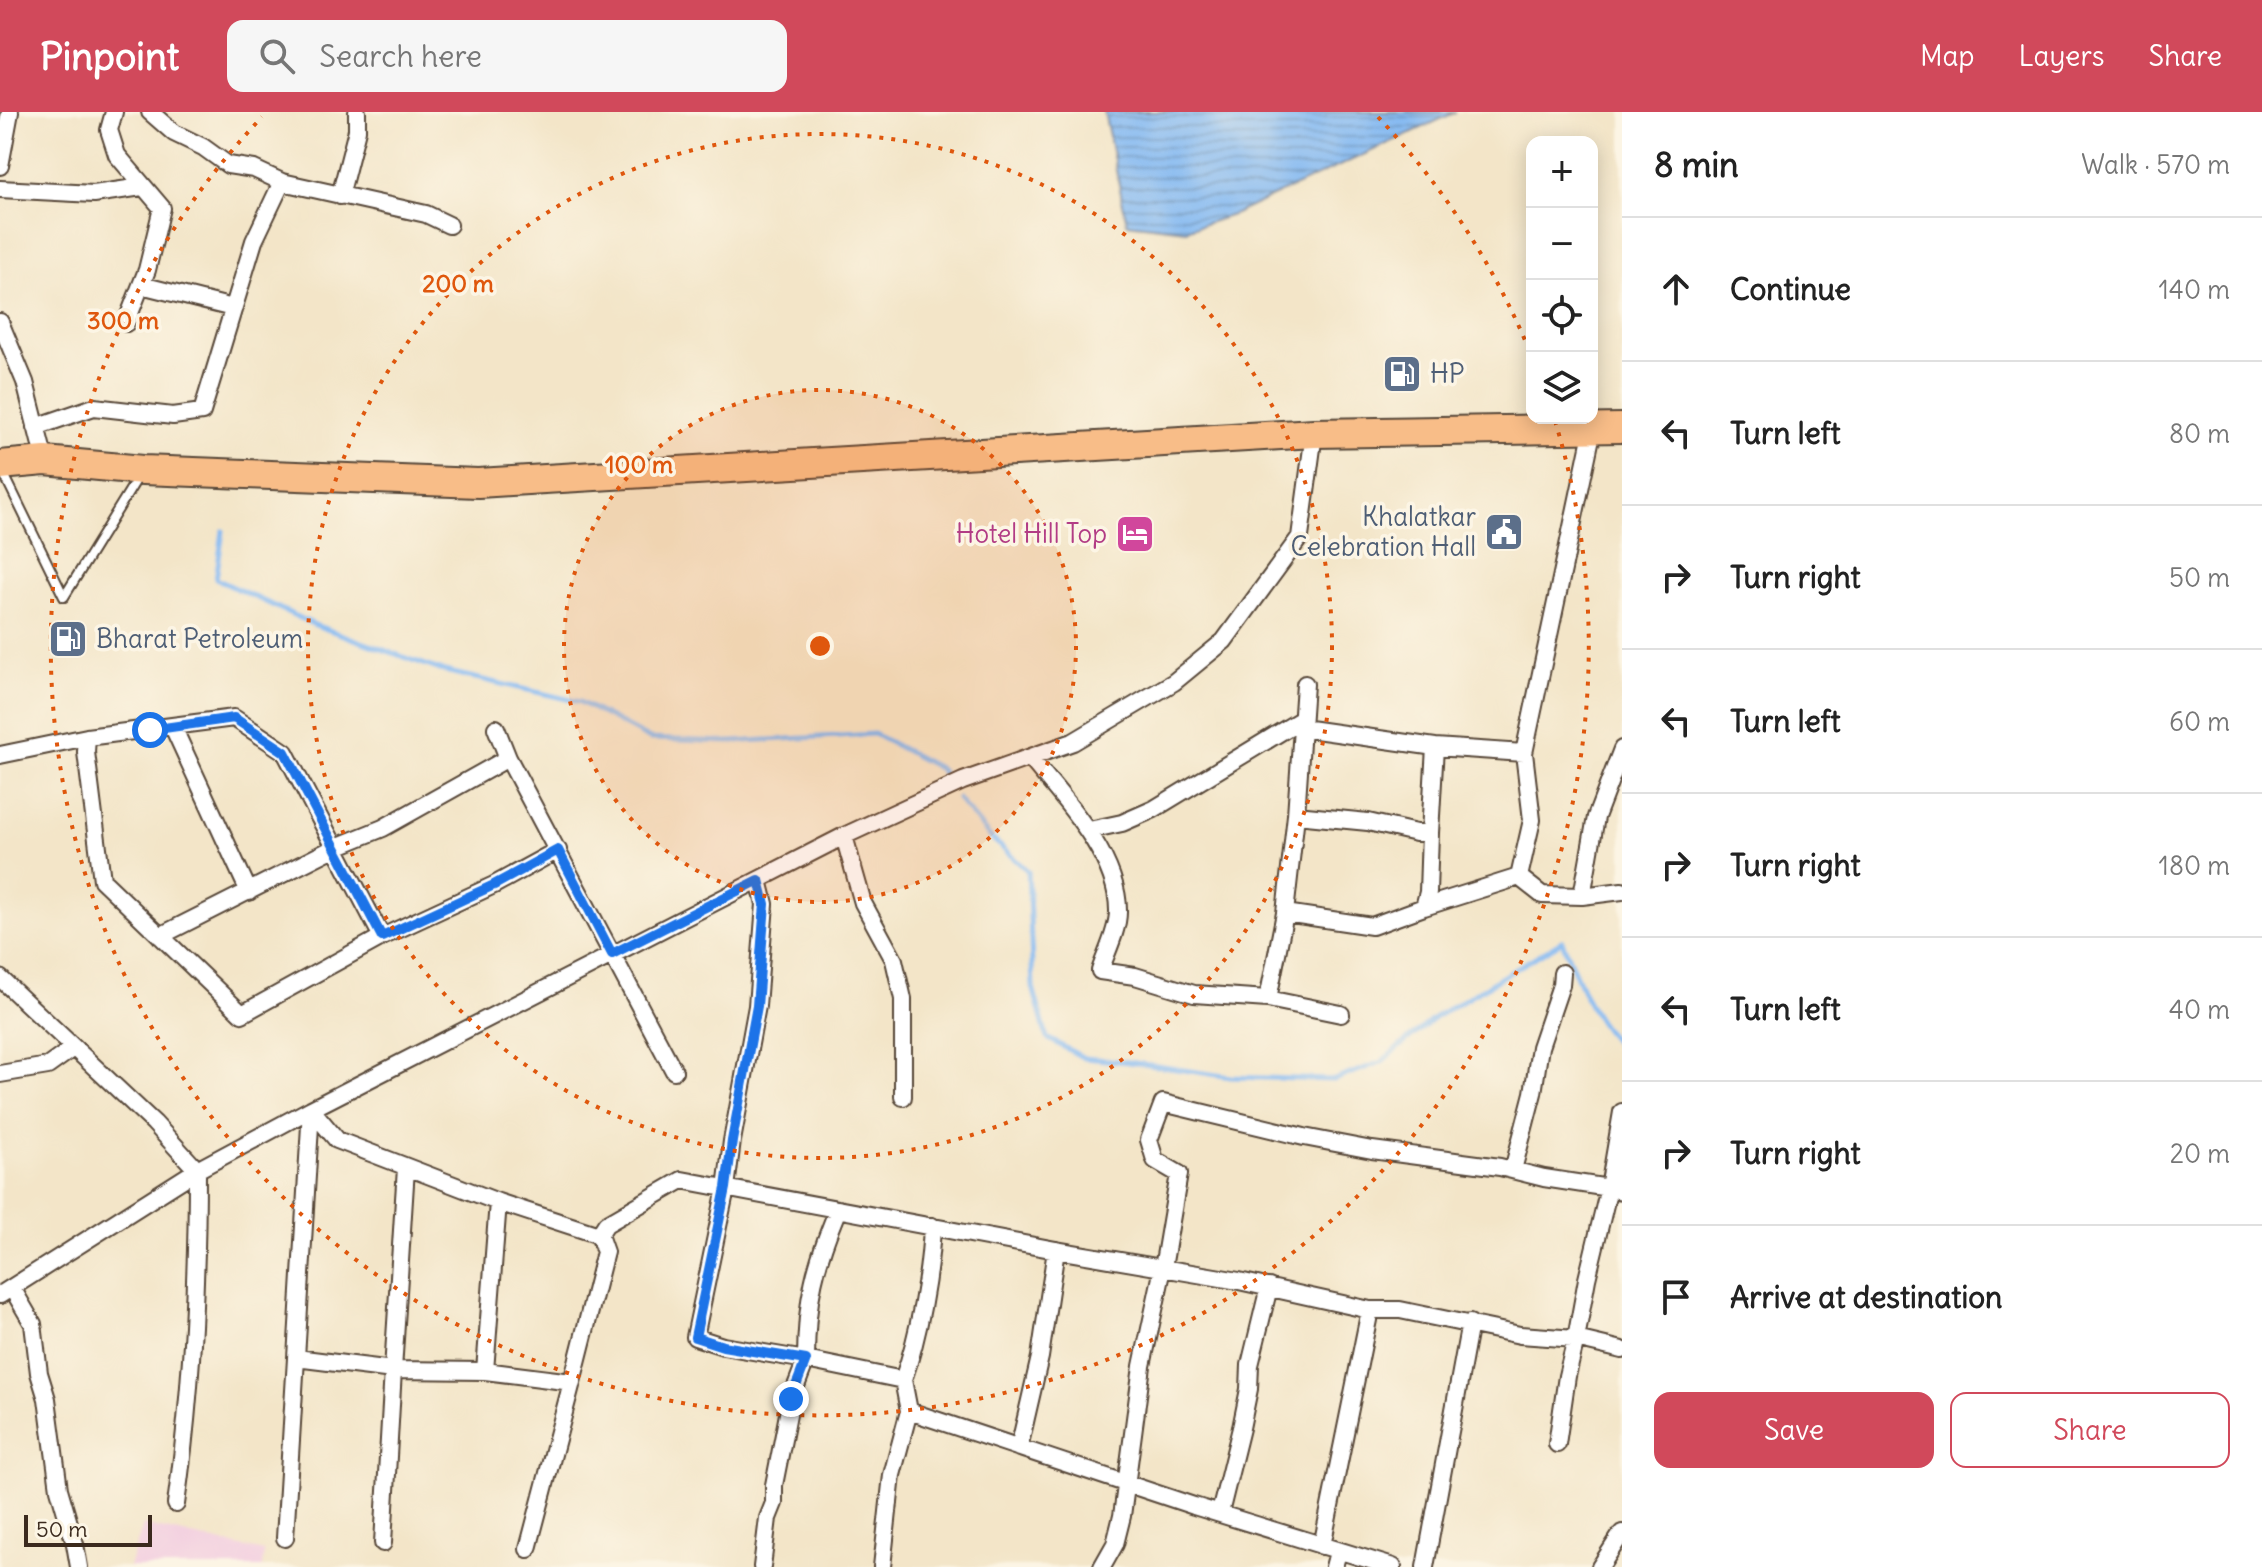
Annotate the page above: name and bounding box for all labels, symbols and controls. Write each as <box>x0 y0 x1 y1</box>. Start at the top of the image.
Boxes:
search box <box>227 20 787 92</box>
text: Pinpoint <box>40 33 179 80</box>
icon: search <box>255 34 299 78</box>
text: Search here <box>319 37 482 75</box>
text: Map <box>1920 38 1975 74</box>
text: Layers <box>2019 38 2105 74</box>
text: Share <box>2149 38 2222 74</box>
map controls <box>1526 136 1598 424</box>
button: + <box>1526 136 1598 208</box>
text: 8 min <box>1654 143 1739 186</box>
text: Walk · 570 m <box>2081 148 2230 181</box>
button: − <box>1526 208 1598 280</box>
icon: ahead <box>1654 267 1698 311</box>
text: 200 m <box>422 268 494 298</box>
text: Continue <box>1730 270 1851 308</box>
text: 140 m <box>2159 273 2230 306</box>
button: locate <box>1526 280 1598 352</box>
text: 300 m <box>87 305 159 335</box>
button: layers <box>1526 352 1598 424</box>
fuel station icon: HP <box>1381 353 1423 395</box>
place label: HP <box>1430 357 1464 390</box>
icon: left <box>1654 411 1698 455</box>
text: Turn left <box>1730 414 1841 452</box>
text: 80 m <box>2169 417 2230 450</box>
text: 100 m <box>605 449 673 479</box>
place label: Khalatkar Celebration Hall <box>1291 500 1476 563</box>
public building icon: Khalatkar Celebration Hall <box>1483 511 1525 553</box>
hotel icon: Hotel Hill Top <box>1114 513 1156 555</box>
place label: Hotel Hill Top <box>956 517 1107 550</box>
icon: right <box>1654 555 1698 599</box>
text: Turn right <box>1730 558 1861 596</box>
text: 50 m <box>2169 561 2230 594</box>
fuel station icon: Bharat Petroleum <box>47 618 89 660</box>
place label: Bharat Petroleum <box>96 622 303 655</box>
centre of rings <box>806 632 834 660</box>
icon: left <box>1654 699 1698 743</box>
text: Turn left <box>1730 702 1841 740</box>
text: 60 m <box>2169 705 2230 738</box>
route start <box>132 712 168 748</box>
icon: right <box>1654 843 1698 887</box>
text: Turn right <box>1730 846 1861 884</box>
text: 180 m <box>2159 849 2230 882</box>
icon: left <box>1654 987 1698 1031</box>
text: Turn left <box>1730 990 1841 1028</box>
text: 40 m <box>2169 993 2230 1026</box>
icon: right <box>1654 1131 1698 1175</box>
text: Turn right <box>1730 1134 1861 1172</box>
text: 20 m <box>2170 1137 2230 1170</box>
icon: arrive <box>1654 1275 1698 1319</box>
text: Arrive at destination <box>1730 1278 2002 1316</box>
route end <box>773 1381 809 1417</box>
button: Save <box>1654 1392 1934 1468</box>
button: Share <box>1950 1392 2230 1468</box>
scale bar <box>24 1511 152 1547</box>
text: 50 m <box>36 1515 88 1543</box>

